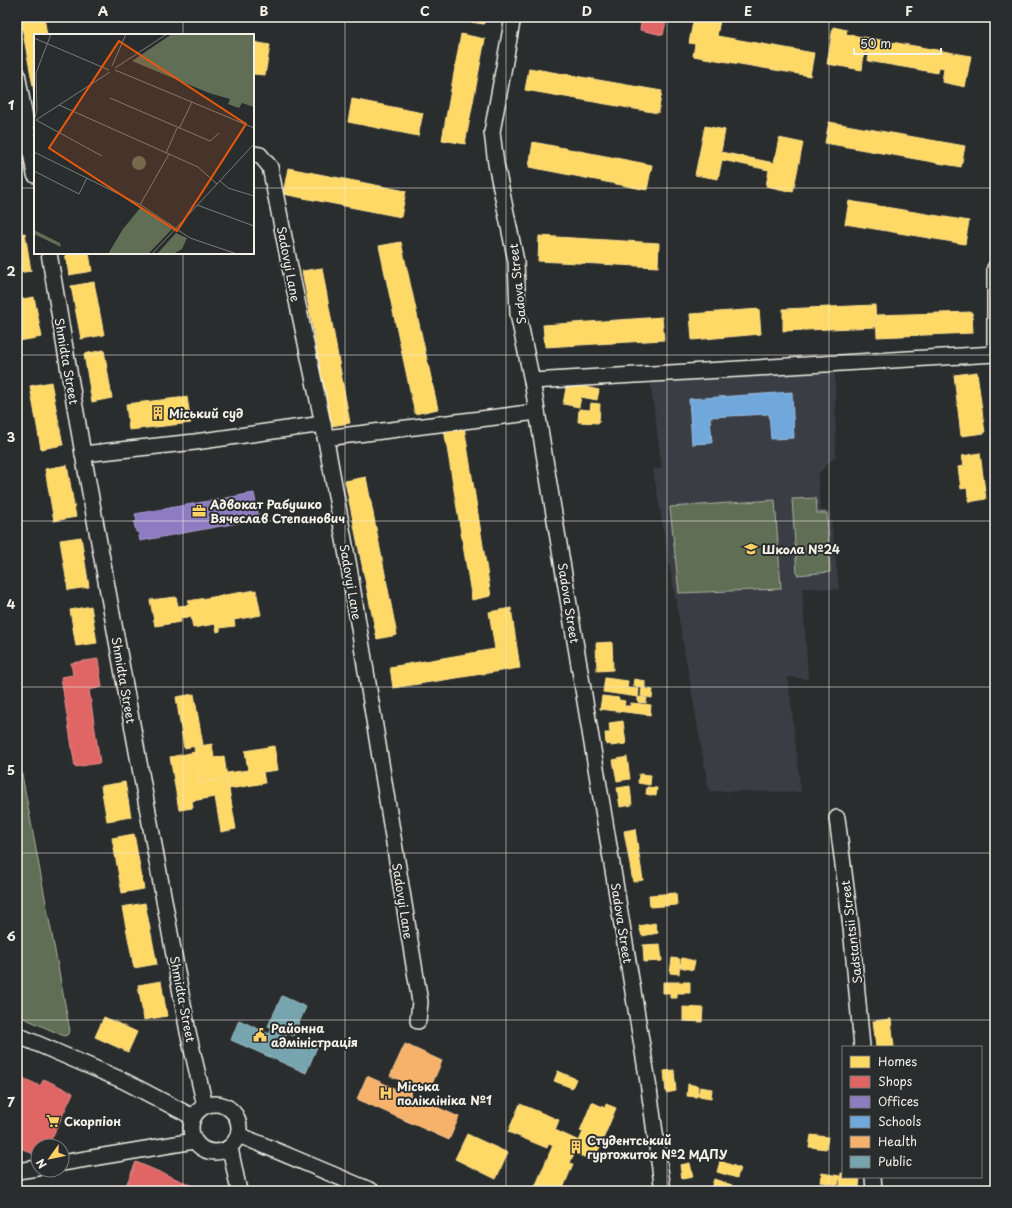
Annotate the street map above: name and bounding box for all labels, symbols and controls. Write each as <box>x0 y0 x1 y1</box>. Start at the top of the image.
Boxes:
text: A <box>98 1 108 20</box>
text: B <box>260 1 269 20</box>
text: C <box>420 1 430 20</box>
text: D <box>582 1 592 20</box>
text: E <box>744 1 752 20</box>
text: F <box>905 1 913 20</box>
scale bar <box>854 30 941 56</box>
inset map <box>34 34 254 254</box>
text: 50 m <box>860 34 891 52</box>
text: 1 <box>8 95 14 114</box>
street label: Sadovyi Lane <box>273 225 305 304</box>
street label: Sadova Street <box>504 243 530 325</box>
text: 2 <box>6 261 16 280</box>
street label: Shmidta Street <box>51 316 83 406</box>
place label: Міський суд <box>169 404 243 422</box>
building icon: Міський суд <box>150 405 166 421</box>
text: 3 <box>7 427 16 446</box>
place label: Адвокат Рабушко Вячеслав Степанович <box>209 495 345 527</box>
office icon: Адвокат Рабушко Вячеслав Степанович <box>191 503 207 519</box>
place label: Школа №24 <box>762 540 840 558</box>
school or university icon: Школа №24 <box>743 541 759 557</box>
street label: Sadovyi Lane <box>335 543 367 621</box>
street label: Sadova Street <box>554 562 584 645</box>
text: 4 <box>7 594 16 613</box>
street label: Shmidta Street <box>108 635 140 725</box>
text: 5 <box>7 760 15 779</box>
street label: Sadovyi Lane <box>388 862 418 940</box>
street label: Sadstantsii Street <box>836 879 866 985</box>
street label: Sadova Street <box>607 882 637 965</box>
text: 6 <box>6 926 16 945</box>
street label: Shmidta Street <box>166 954 200 1044</box>
place label: Районна адміністрація <box>271 1019 358 1051</box>
public building icon: Районна адміністрація <box>252 1027 268 1043</box>
legend <box>842 1046 982 1178</box>
text: Homes <box>878 1052 917 1070</box>
text: Shops <box>878 1072 913 1090</box>
place label: Міська поліклініка №1 <box>397 1077 492 1109</box>
hospital icon: Міська поліклініка №1 <box>378 1085 394 1101</box>
text: 7 <box>7 1092 15 1111</box>
text: Offices <box>878 1092 919 1110</box>
place label: Скорпіон <box>64 1112 121 1130</box>
text: Schools <box>878 1112 922 1130</box>
supermarket icon: Скорпіон <box>45 1113 61 1129</box>
place label: Студентський гуртожиток №2 МДПУ <box>587 1131 728 1163</box>
text: Health <box>878 1132 917 1150</box>
north arrow <box>30 1138 70 1178</box>
building icon: Студентський гуртожиток №2 МДПУ <box>568 1139 584 1155</box>
text: Public <box>878 1152 912 1170</box>
text: N <box>32 1155 51 1172</box>

